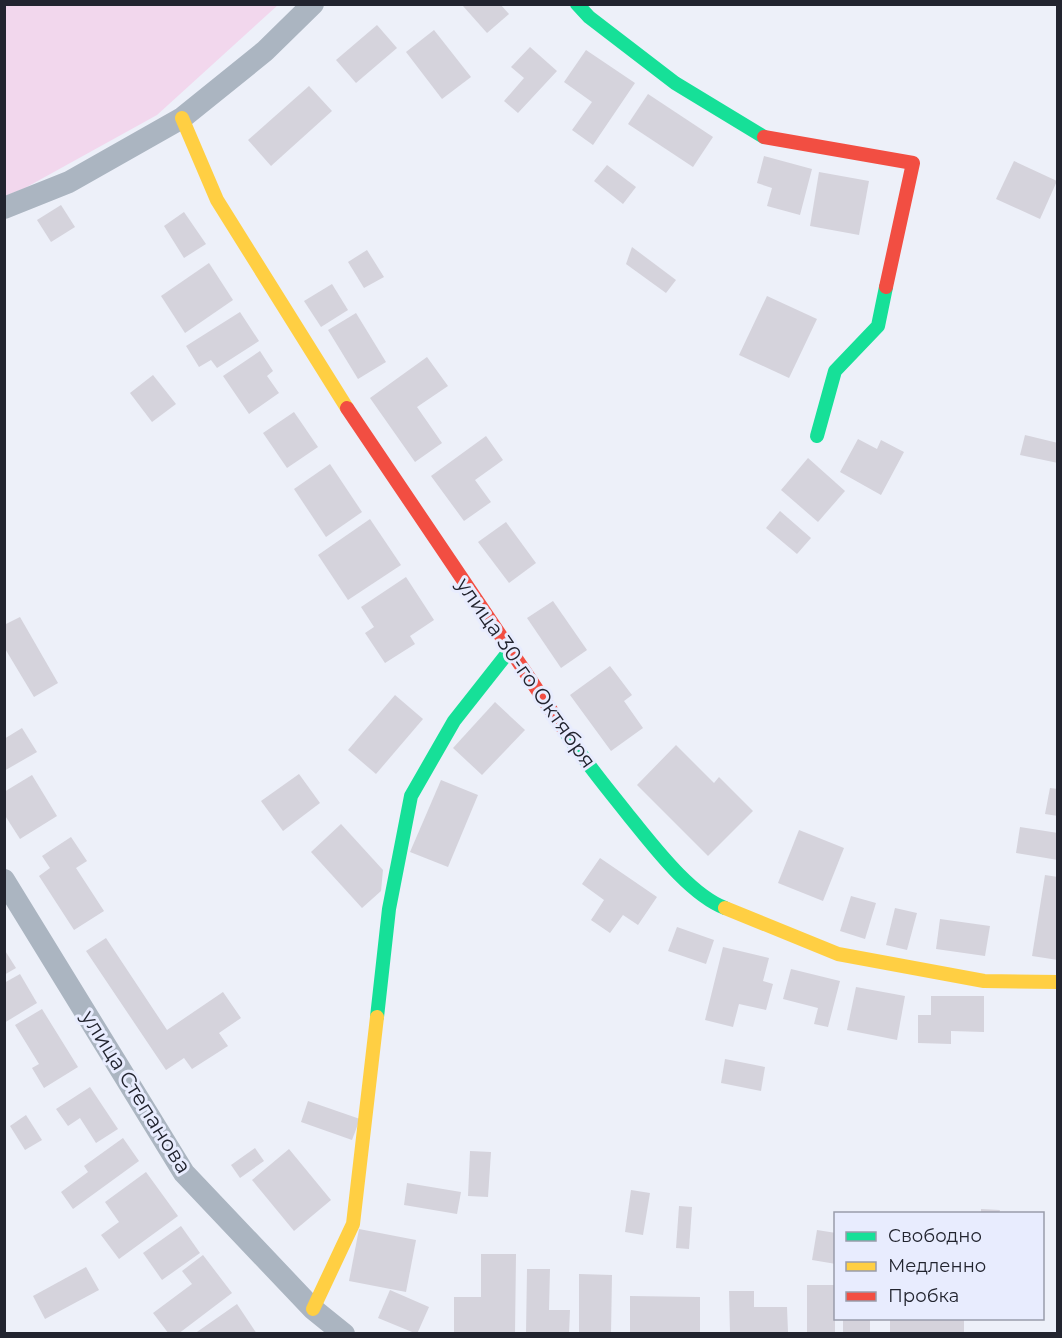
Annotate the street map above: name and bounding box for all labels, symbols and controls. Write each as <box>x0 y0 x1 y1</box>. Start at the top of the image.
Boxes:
street label: улица 30-го Октября <box>451 572 602 773</box>
street label: улица Степанова <box>76 1005 197 1178</box>
legend <box>834 1212 1044 1320</box>
text: Свободно <box>888 1225 982 1247</box>
text: Медленно <box>888 1255 986 1277</box>
text: Пробка <box>888 1285 959 1307</box>

